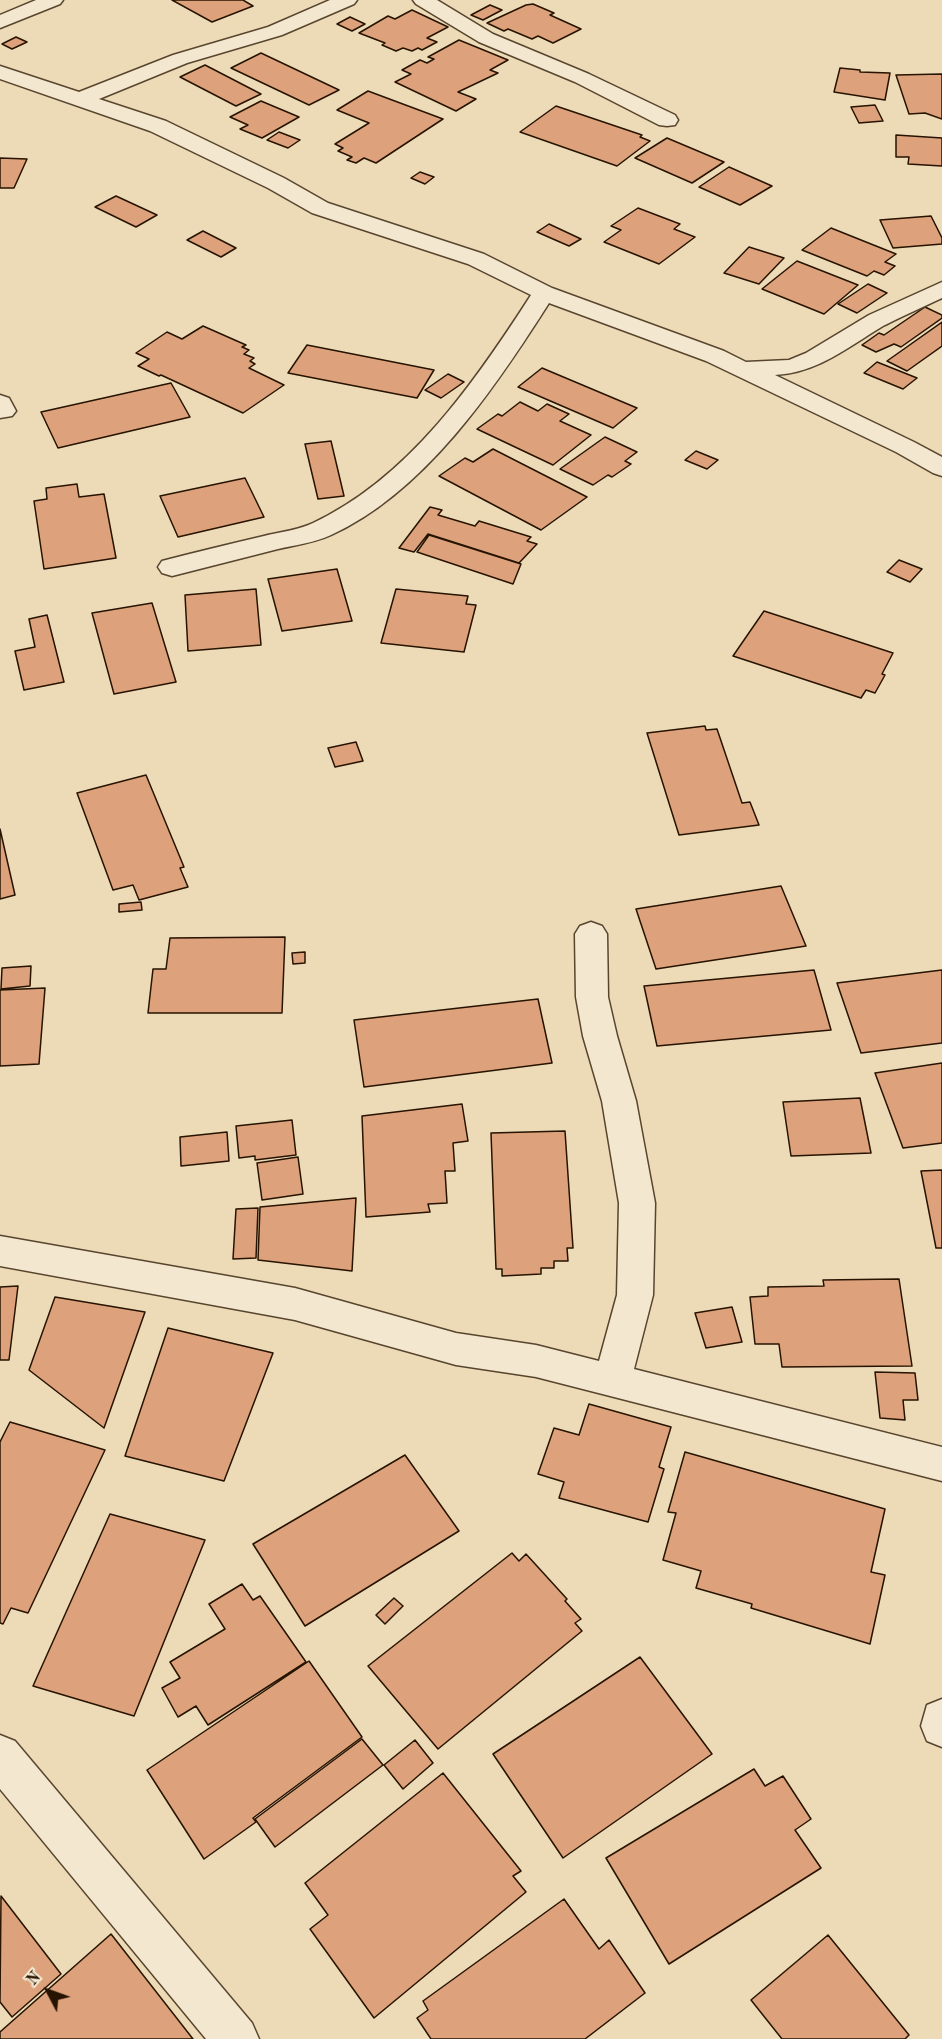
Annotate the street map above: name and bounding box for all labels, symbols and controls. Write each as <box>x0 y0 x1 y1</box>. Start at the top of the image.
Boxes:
north arrow <box>18 1961 78 2021</box>
text: N <box>24 1969 44 1989</box>

